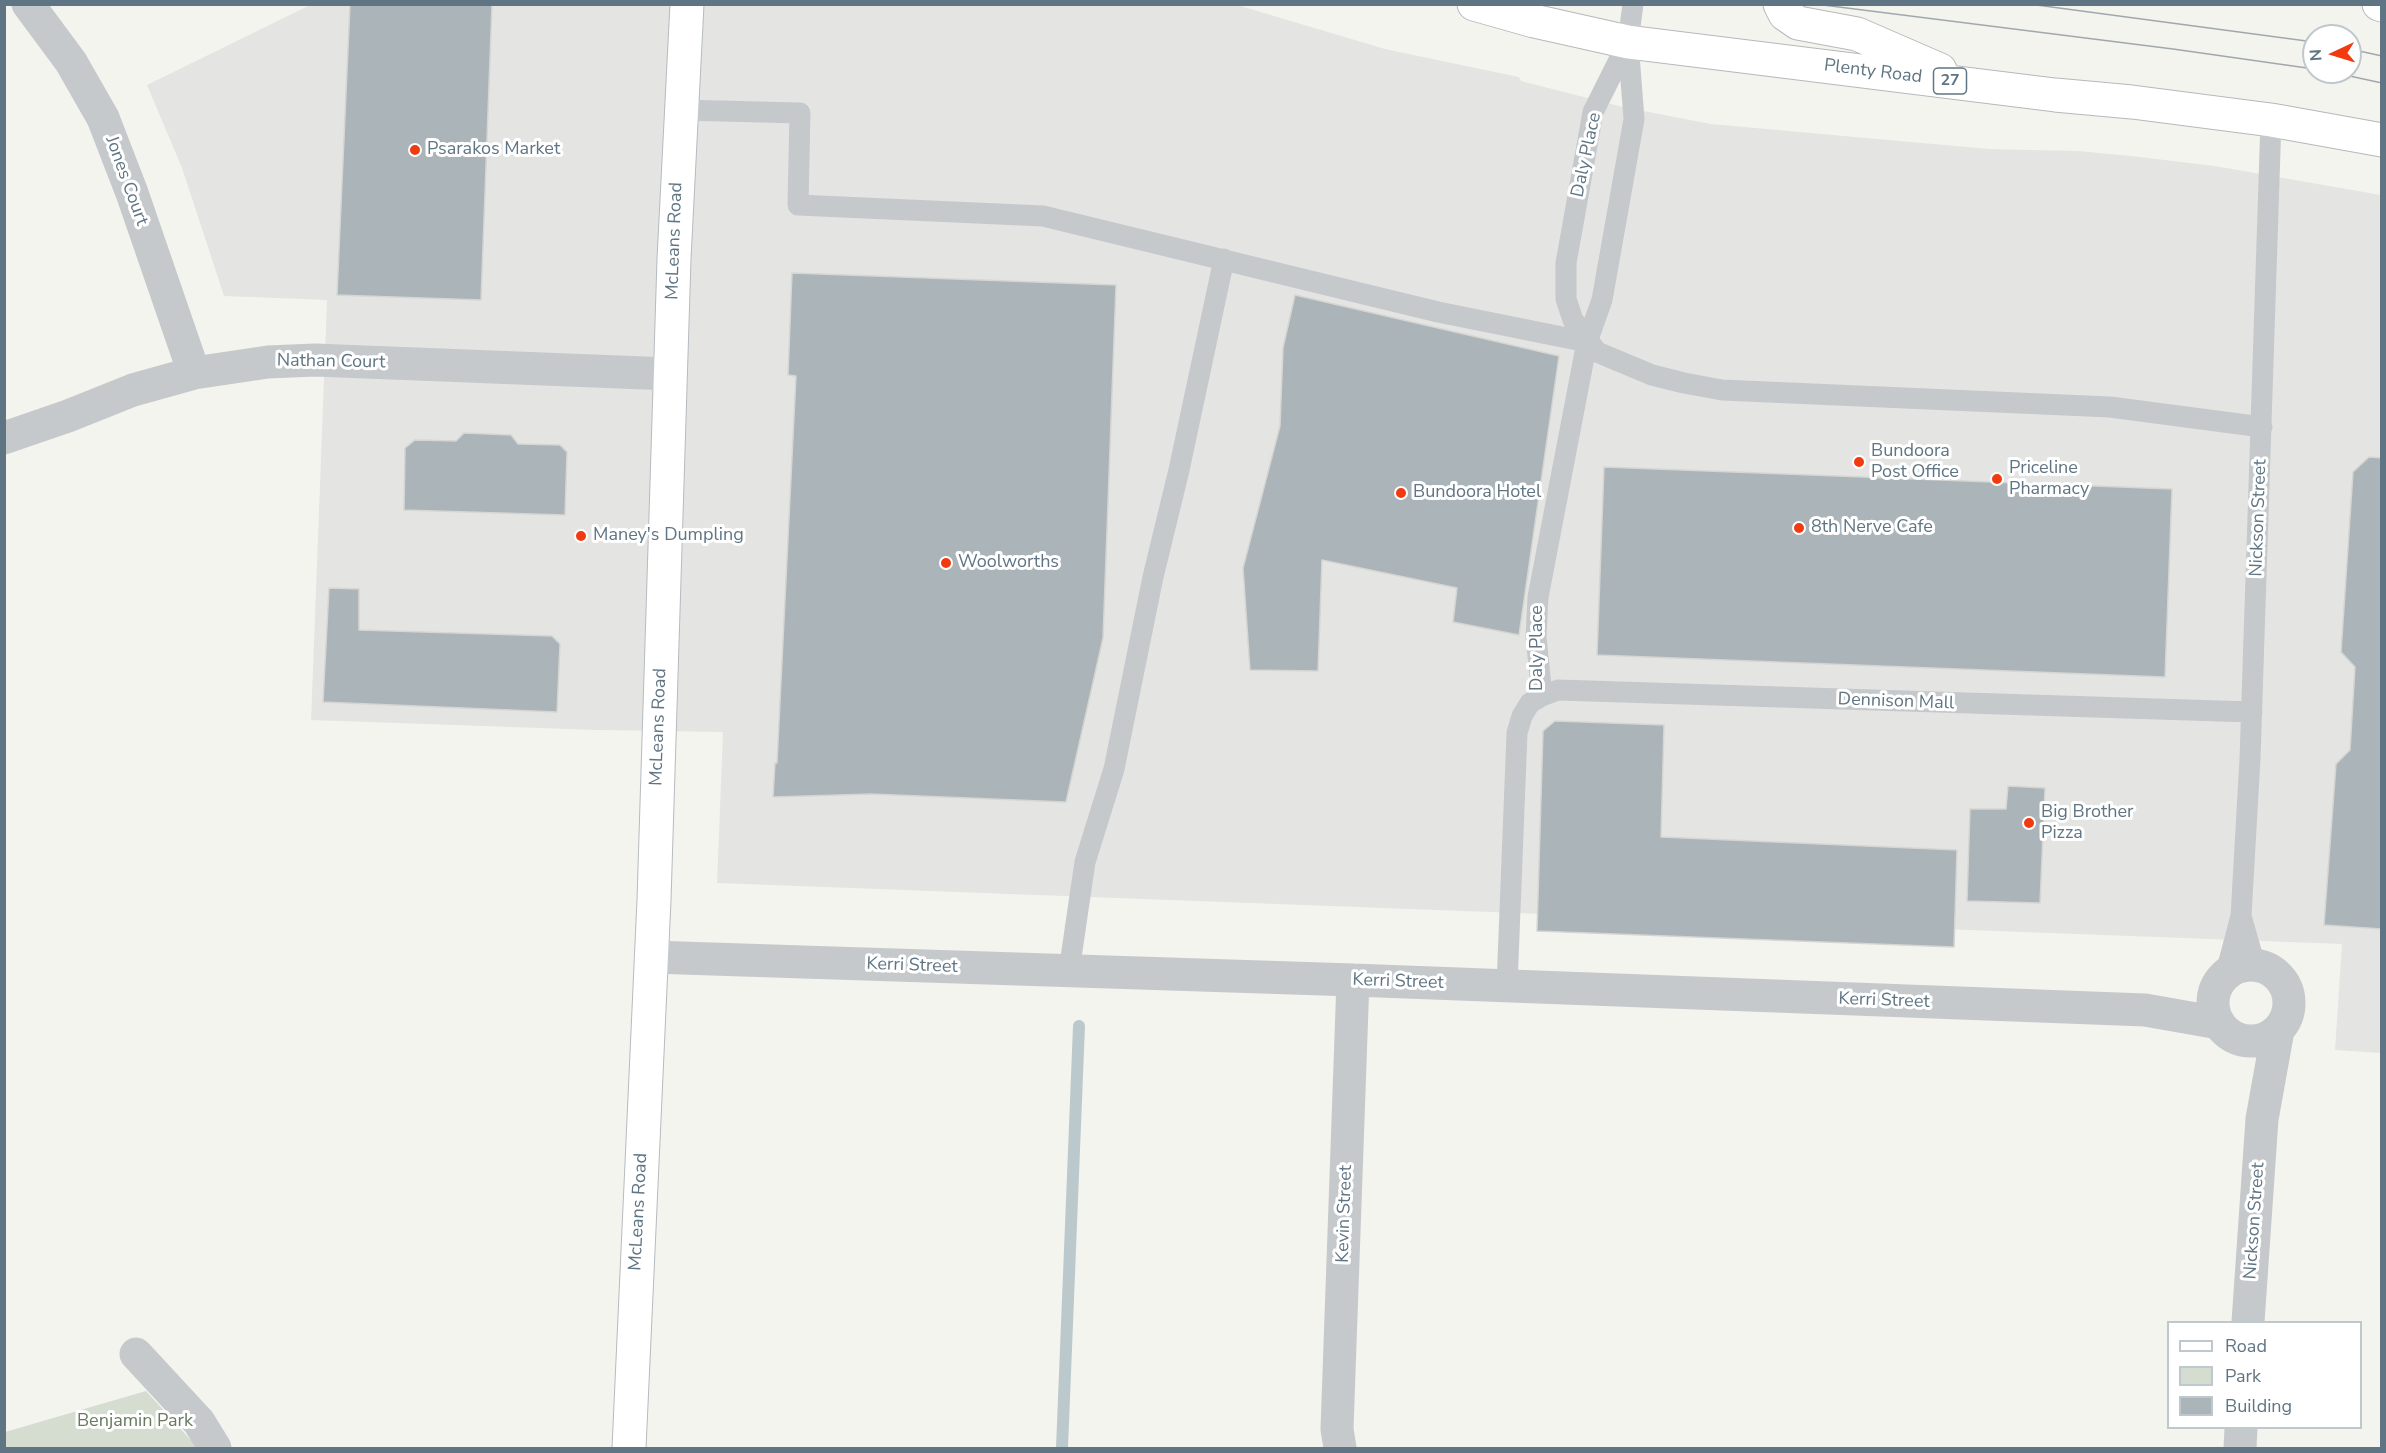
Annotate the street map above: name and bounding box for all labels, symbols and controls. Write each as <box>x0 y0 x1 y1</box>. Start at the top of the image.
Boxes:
north arrow <box>2302 24 2362 84</box>
text: N <box>2305 48 2327 62</box>
street label: Plenty Road <box>1823 55 1923 89</box>
road number: 27 <box>1934 68 1966 94</box>
street label: Daly Place <box>1568 111 1606 199</box>
street label: Jones Court <box>100 133 152 229</box>
place label: Psarakos Market <box>427 139 560 161</box>
marker: Psarakos Market <box>408 143 422 157</box>
street label: McLeans Road <box>662 182 688 300</box>
street label: Nathan Court <box>277 350 385 374</box>
place label: Bundoora Post Office <box>1871 441 1959 484</box>
marker: Bundoora Post Office <box>1852 455 1866 469</box>
place label: Priceline Pharmacy <box>2009 458 2089 500</box>
street label: Nickson Street <box>2246 459 2272 577</box>
marker: Priceline Pharmacy <box>1990 472 2004 486</box>
place label: Bundoora Hotel <box>1413 482 1541 504</box>
marker: Bundoora Hotel <box>1394 486 1408 500</box>
place label: 8th Nerve Cafe <box>1811 517 1933 539</box>
marker: 8th Nerve Cafe <box>1792 521 1806 535</box>
place label: Maney's Dumpling <box>593 525 744 547</box>
marker: Maney's Dumpling <box>574 529 588 543</box>
place label: Woolworths <box>958 552 1059 574</box>
marker: Woolworths <box>939 556 953 570</box>
street label: Daly Place <box>1527 605 1549 691</box>
street label: McLeans Road <box>646 668 672 786</box>
street label: Dennison Mall <box>1837 689 1955 715</box>
place label: Big Brother Pizza <box>2041 802 2133 844</box>
marker: Big Brother Pizza <box>2022 816 2036 830</box>
street label: Kerri Street <box>866 954 958 978</box>
street label: Kerri Street <box>1352 970 1444 994</box>
street label: Kerri Street <box>1838 989 1930 1013</box>
street label: McLeans Road <box>625 1153 653 1271</box>
street label: Nickson Street <box>2240 1162 2270 1280</box>
street label: Kevin Street <box>1332 1165 1358 1263</box>
legend <box>2167 1321 2362 1429</box>
text: Road <box>2225 1334 2267 1358</box>
text: Park <box>2225 1364 2261 1388</box>
text: Building <box>2225 1394 2292 1418</box>
park label: Benjamin Park <box>77 1411 193 1433</box>

